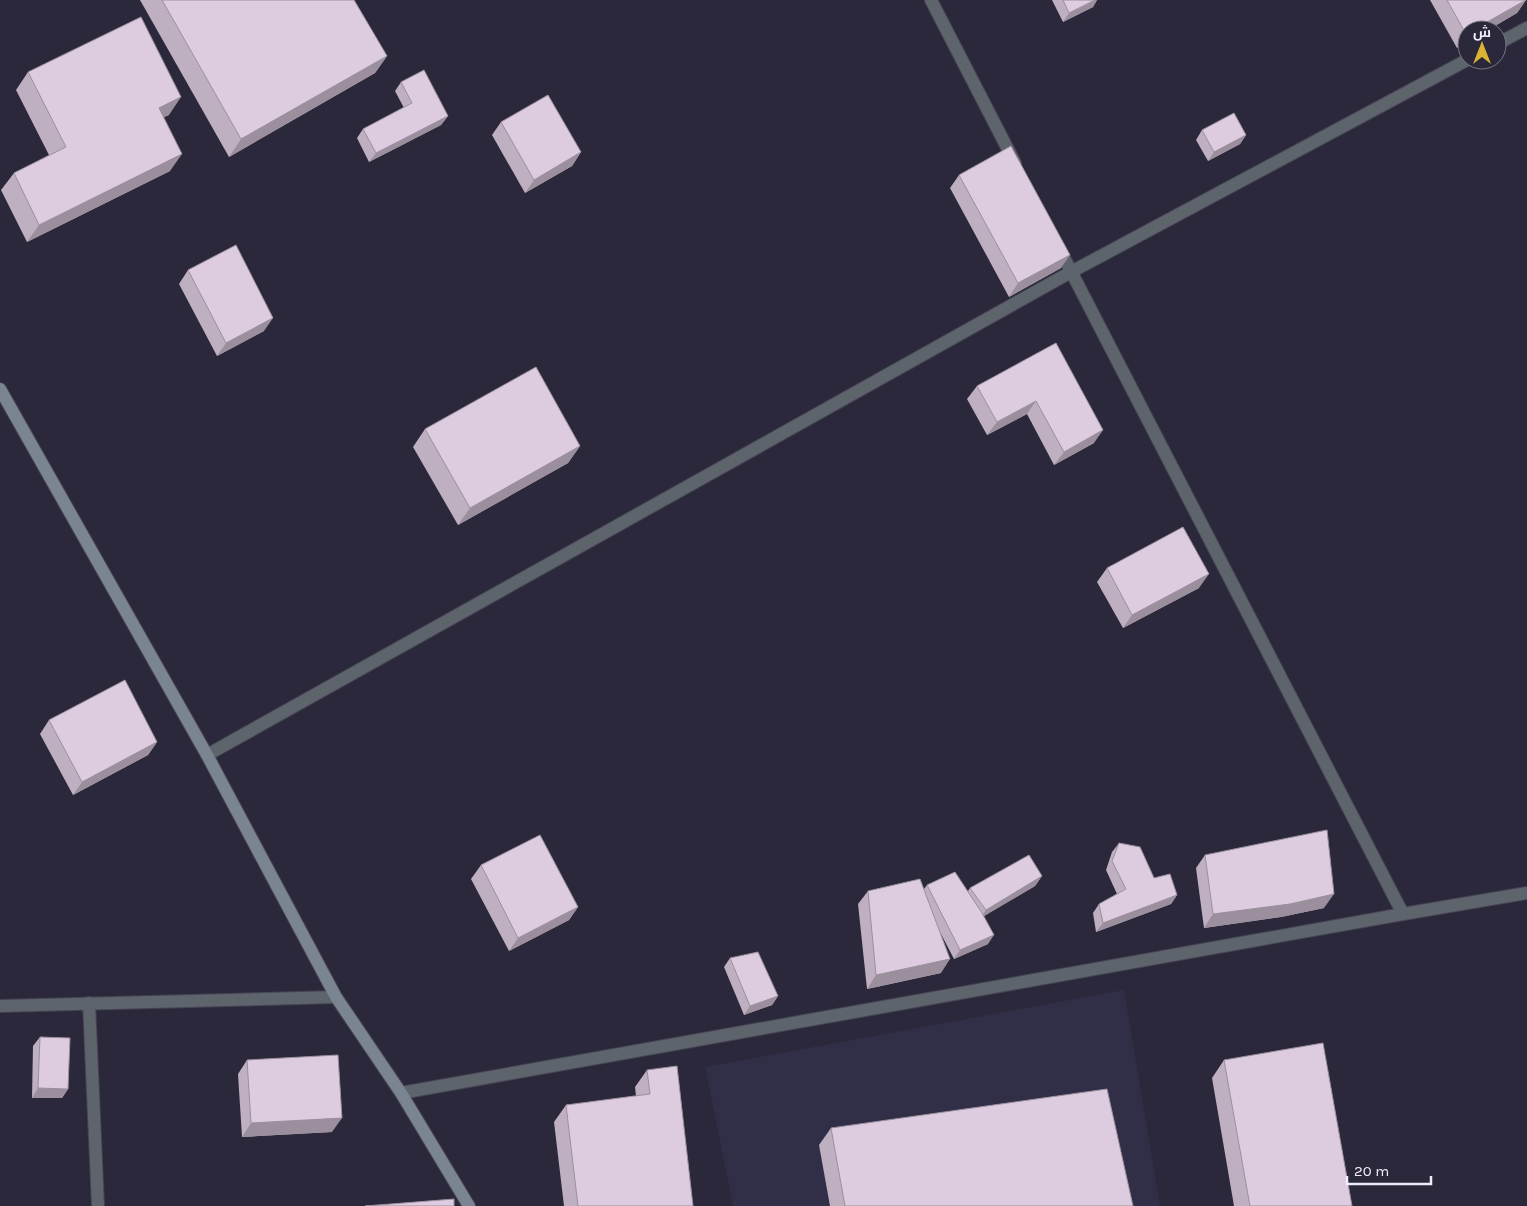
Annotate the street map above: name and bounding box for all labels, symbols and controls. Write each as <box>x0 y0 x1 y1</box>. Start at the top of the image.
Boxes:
north arrow <box>1457 20 1507 70</box>
text: ش <box>1473 24 1491 41</box>
scale bar <box>1347 1154 1431 1186</box>
text: 20 m <box>1354 1162 1389 1180</box>

